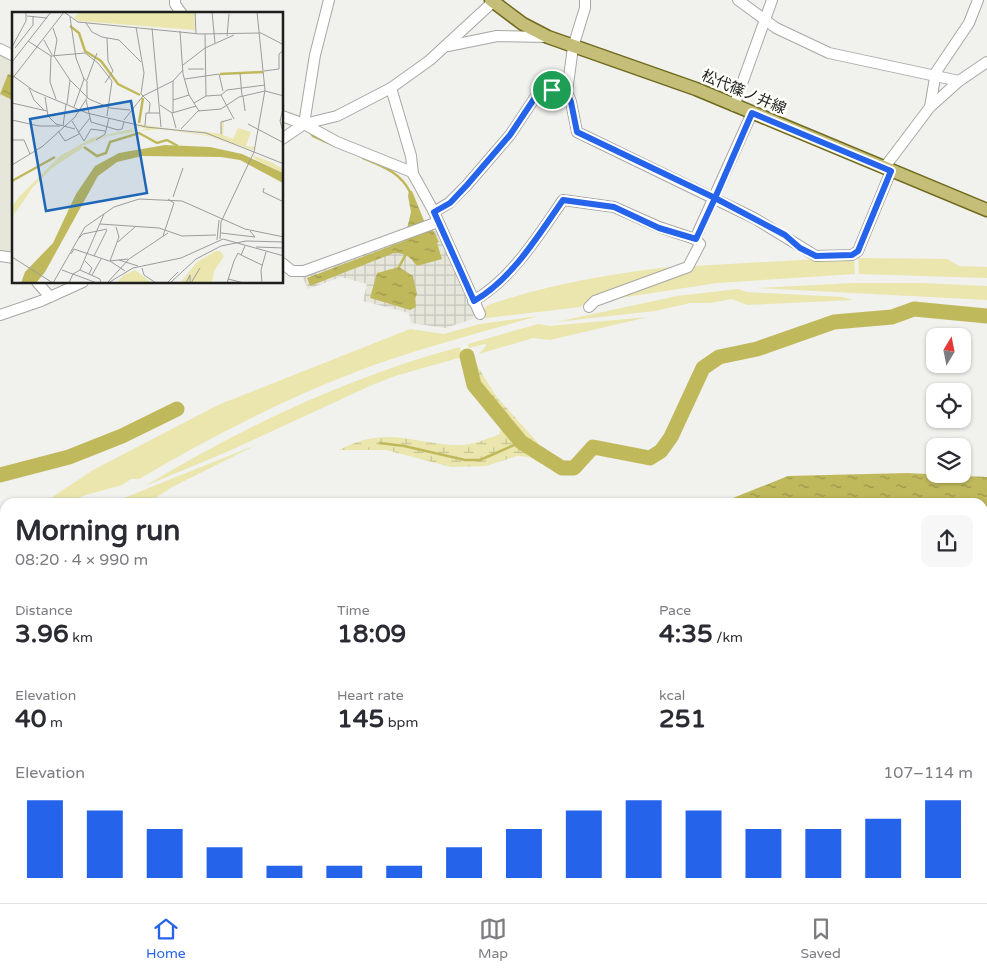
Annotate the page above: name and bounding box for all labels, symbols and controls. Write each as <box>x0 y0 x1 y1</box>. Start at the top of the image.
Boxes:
inset map <box>12 12 284 284</box>
street label: 松代篠ノ井線 <box>699 66 789 118</box>
pin <box>531 69 573 111</box>
icon: arrive <box>538 76 566 104</box>
north arrow <box>926 328 971 372</box>
map controls <box>926 328 971 483</box>
button: locate <box>926 383 971 428</box>
button: layers <box>926 438 971 483</box>
text: Morning run <box>15 514 180 548</box>
button: share <box>921 515 973 567</box>
text: 08:20 · 4 × 990 m <box>15 550 148 570</box>
text: Distance <box>15 602 73 619</box>
text: Time <box>337 602 370 619</box>
text: Pace <box>659 602 691 619</box>
text: 3.96 <box>15 619 69 649</box>
text: 18:09 <box>337 619 406 649</box>
text: 4:35 <box>659 619 713 649</box>
text: km <box>69 629 93 646</box>
text: /km <box>713 629 743 646</box>
text: Elevation <box>15 687 76 704</box>
text: Heart rate <box>337 687 404 704</box>
text: kcal <box>659 687 685 704</box>
text: 40 <box>15 704 46 734</box>
text: 145 <box>337 704 384 734</box>
text: 251 <box>659 704 706 734</box>
text: m <box>46 714 63 731</box>
text: bpm <box>384 714 418 731</box>
text: Elevation <box>15 763 85 783</box>
text: 107–114 m <box>883 763 973 783</box>
tab: Home <box>146 915 186 962</box>
tab: Map <box>478 915 508 962</box>
tab: Saved <box>800 915 841 962</box>

